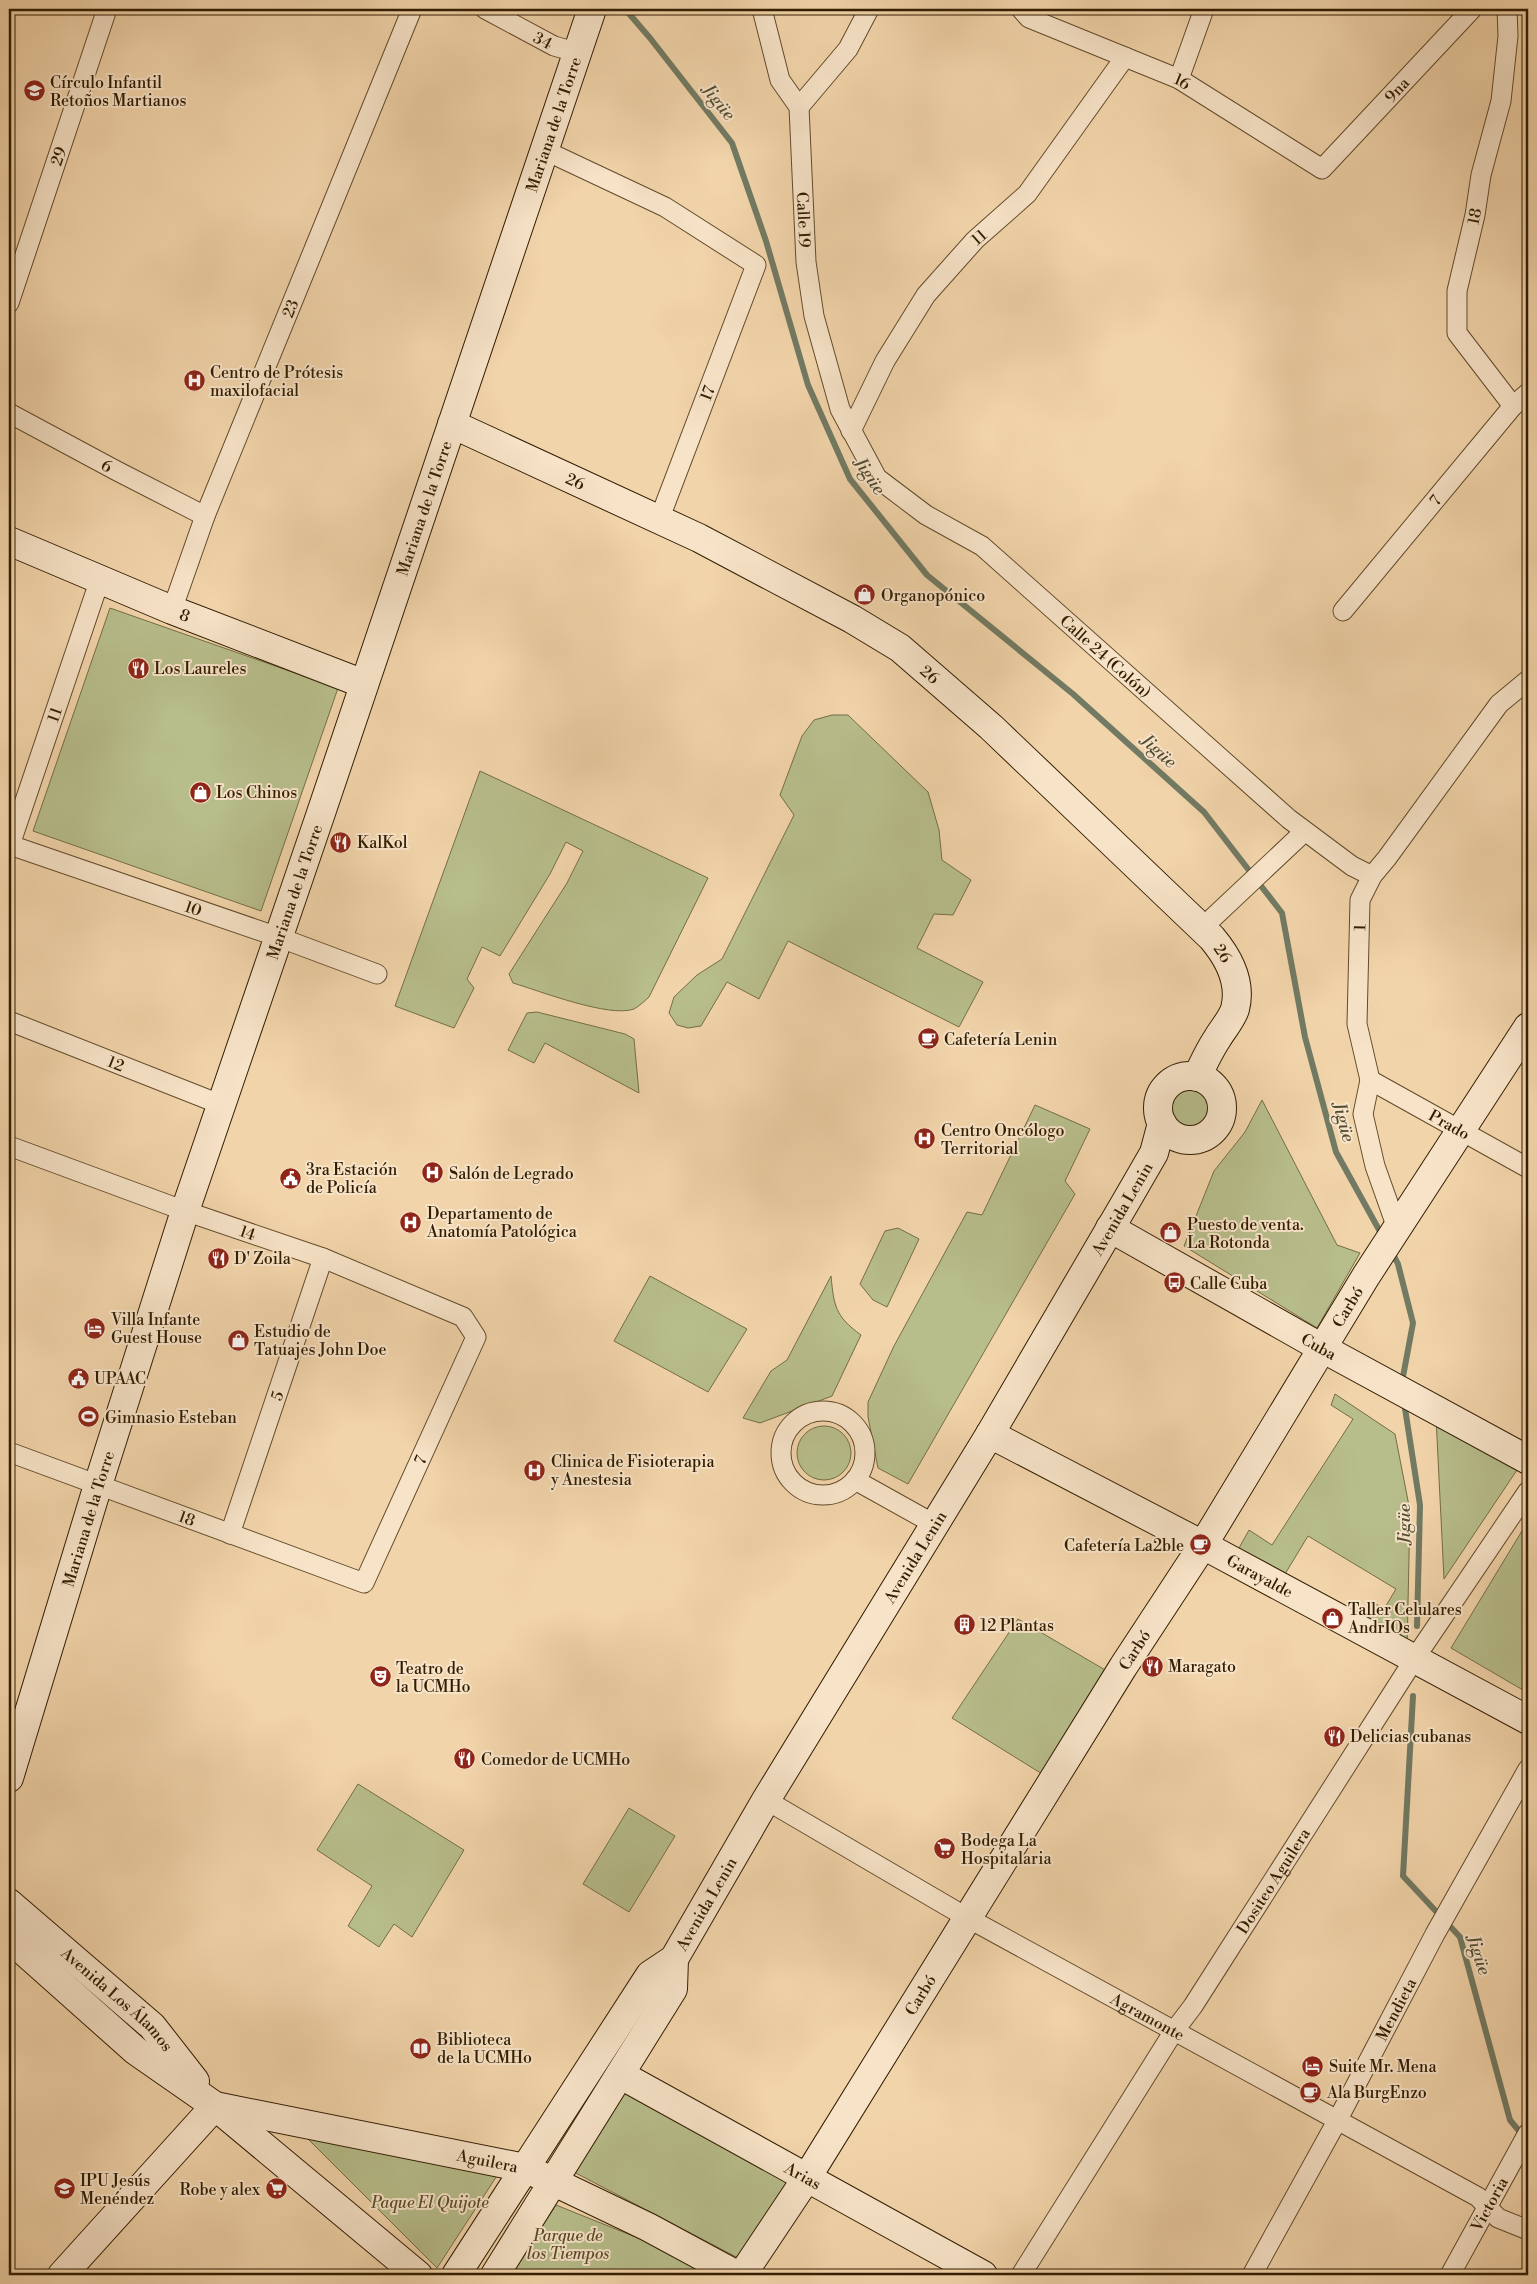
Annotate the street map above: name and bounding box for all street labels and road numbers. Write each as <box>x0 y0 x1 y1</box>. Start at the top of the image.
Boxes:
street label: 34 <box>530 28 556 55</box>
street label: Mariana de la Torre <box>522 54 586 195</box>
street label: 16 <box>1171 69 1194 95</box>
street label: 9na <box>1381 73 1415 107</box>
street label: 29 <box>47 144 72 168</box>
street label: Calle 19 <box>792 191 814 248</box>
street label: 18 <box>1464 206 1486 226</box>
street label: 11 <box>967 225 991 250</box>
street label: 23 <box>278 296 303 321</box>
street label: 17 <box>696 383 720 404</box>
street label: Mariana de la Torre <box>393 438 457 579</box>
street label: 6 <box>97 455 116 478</box>
street label: 26 <box>562 469 588 495</box>
street label: 7 <box>1425 491 1446 510</box>
street label: 8 <box>177 605 193 627</box>
street label: Calle 24 (Colón) <box>1055 611 1155 703</box>
street label: 26 <box>916 661 943 689</box>
street label: 11 <box>43 705 67 725</box>
street label: Mariana de la Torre <box>263 822 327 962</box>
street label: 10 <box>182 897 204 921</box>
street label: 1 <box>1350 924 1370 931</box>
street label: 26 <box>1209 940 1236 967</box>
street label: 12 <box>104 1052 127 1076</box>
street label: Prado <box>1425 1106 1473 1145</box>
street label: Avenida Lenin <box>1087 1159 1158 1260</box>
street label: 14 <box>237 1221 259 1246</box>
street label: Carbó <box>1328 1283 1368 1331</box>
street label: Cuba <box>1297 1329 1340 1365</box>
street label: 5 <box>267 1388 289 1403</box>
street label: Mariana de la Torre <box>59 1448 119 1590</box>
street label: 7 <box>410 1453 432 1468</box>
street label: 18 <box>176 1507 198 1531</box>
street label: Avenida Lenin <box>879 1507 952 1608</box>
street label: Garayalde <box>1223 1551 1296 1603</box>
street label: Carbó <box>1115 1627 1155 1674</box>
street label: Dositeo Aguilera <box>1233 1824 1315 1938</box>
street label: Avenida Lenin <box>672 1854 742 1955</box>
street label: Avenida Los Álamos <box>56 1943 177 2056</box>
street label: Carbó <box>901 1971 941 2019</box>
street label: Mendieta <box>1372 1974 1422 2045</box>
street label: Agramonte <box>1106 1989 1188 2046</box>
street label: Aguilera <box>454 2145 521 2178</box>
street label: Arias <box>780 2158 824 2195</box>
street label: Victoria <box>1466 2173 1513 2236</box>

